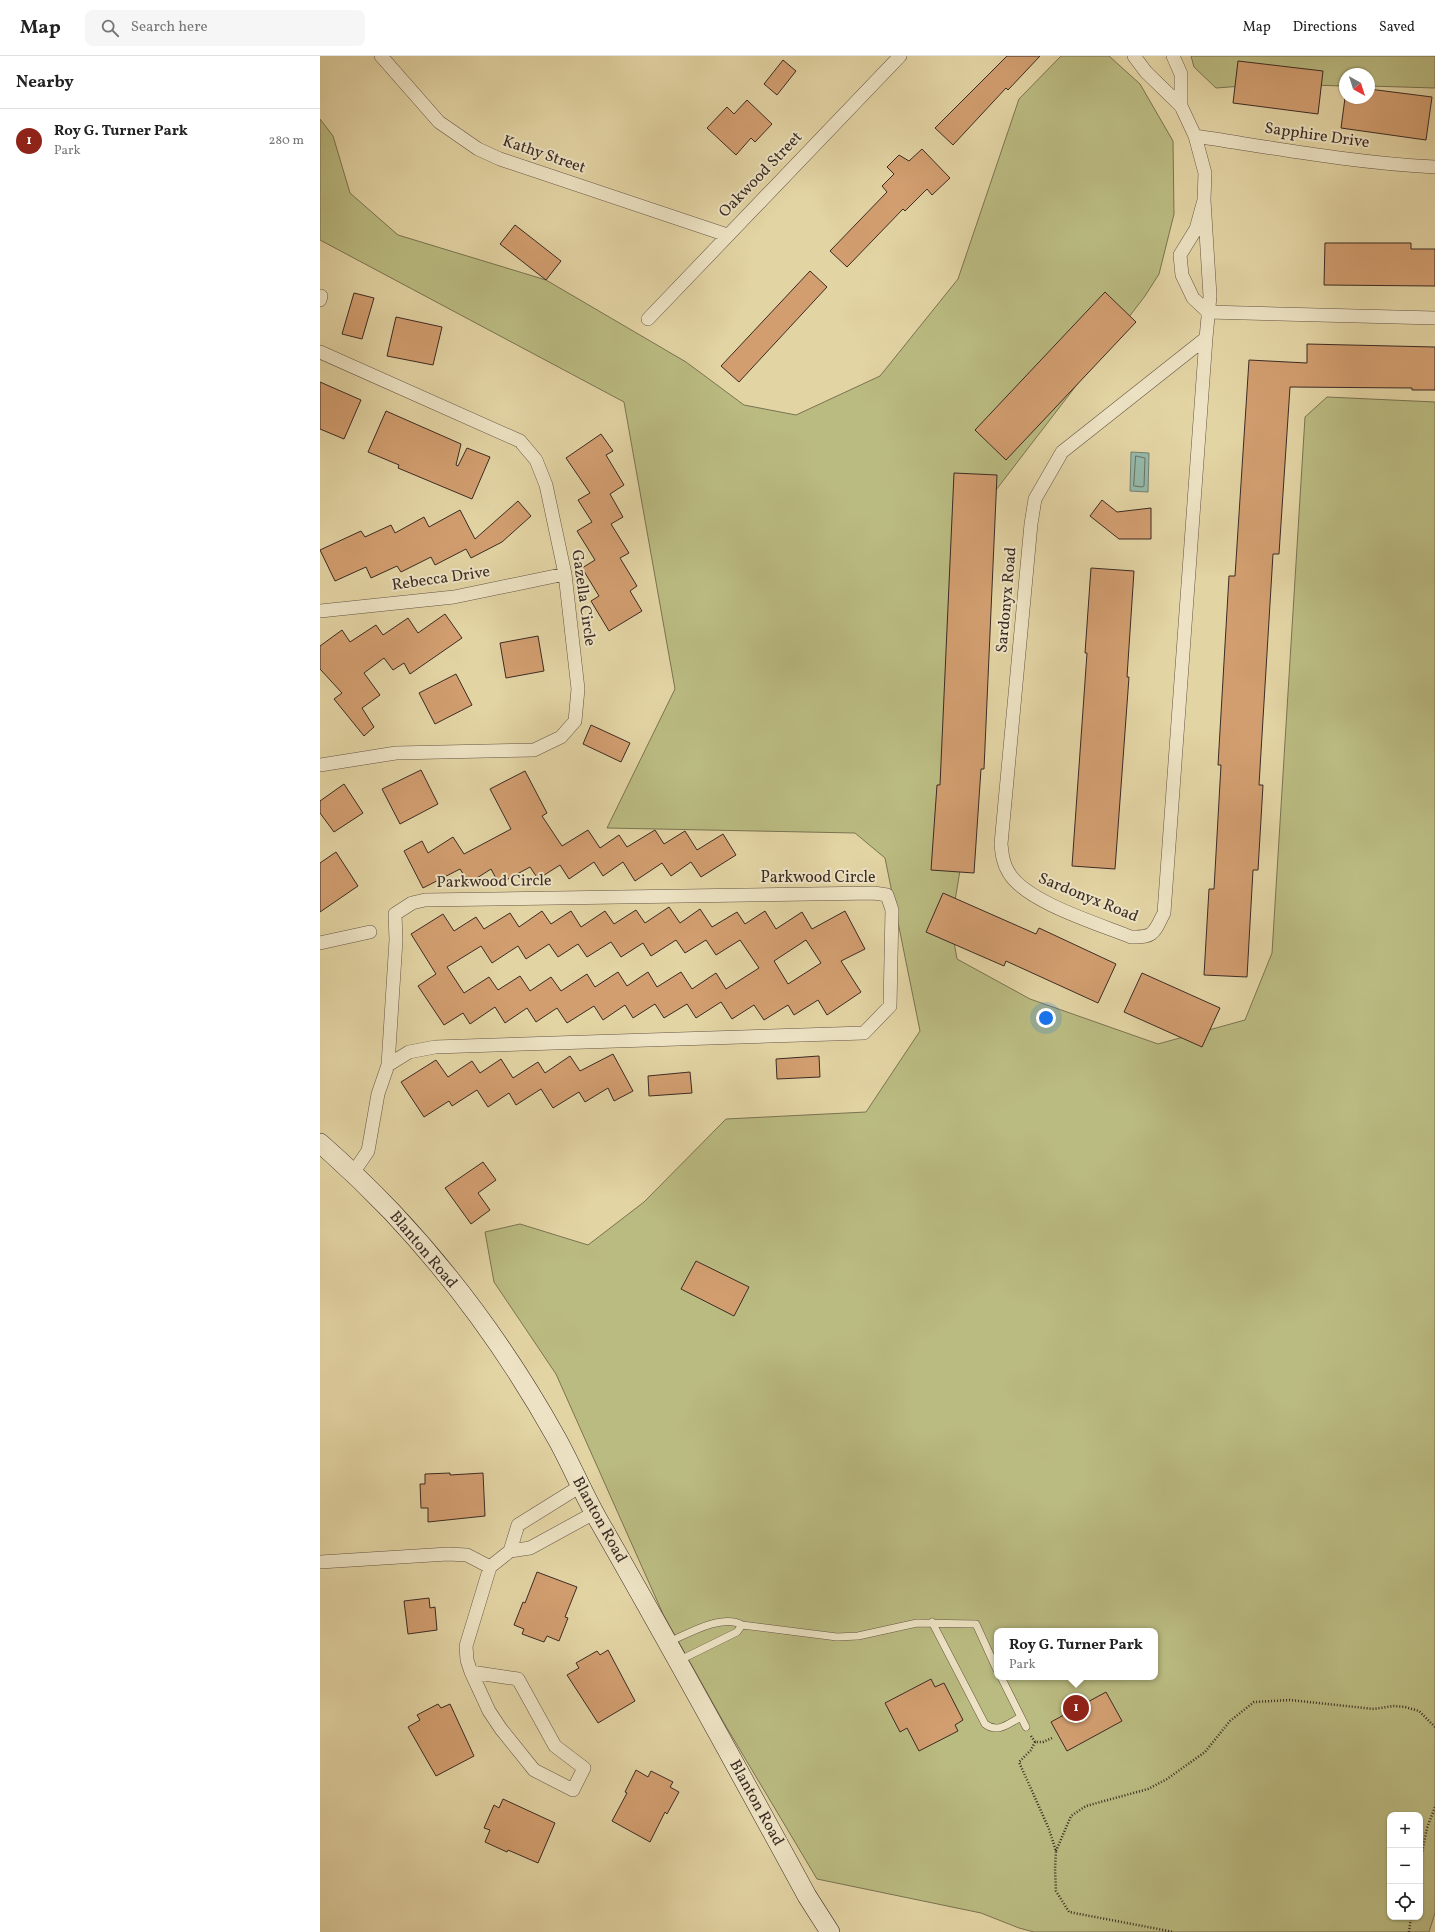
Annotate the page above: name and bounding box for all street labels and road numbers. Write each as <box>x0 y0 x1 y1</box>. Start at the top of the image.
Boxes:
street label: Sapphire Drive <box>1263 118 1371 154</box>
street label: Oakwood Street <box>714 127 808 223</box>
street label: Kathy Street <box>500 131 589 180</box>
street label: Sardonyx Road <box>991 546 1023 654</box>
street label: Gazella Circle <box>565 548 601 648</box>
street label: Rebecca Drive <box>390 561 492 597</box>
street label: Parkwood Circle <box>760 867 876 889</box>
street label: Sardonyx Road <box>1035 868 1141 928</box>
street label: Parkwood Circle <box>436 870 552 894</box>
street label: Blanton Road <box>384 1206 462 1294</box>
street label: Blanton Road <box>566 1473 632 1567</box>
street label: Blanton Road <box>723 1756 789 1850</box>

